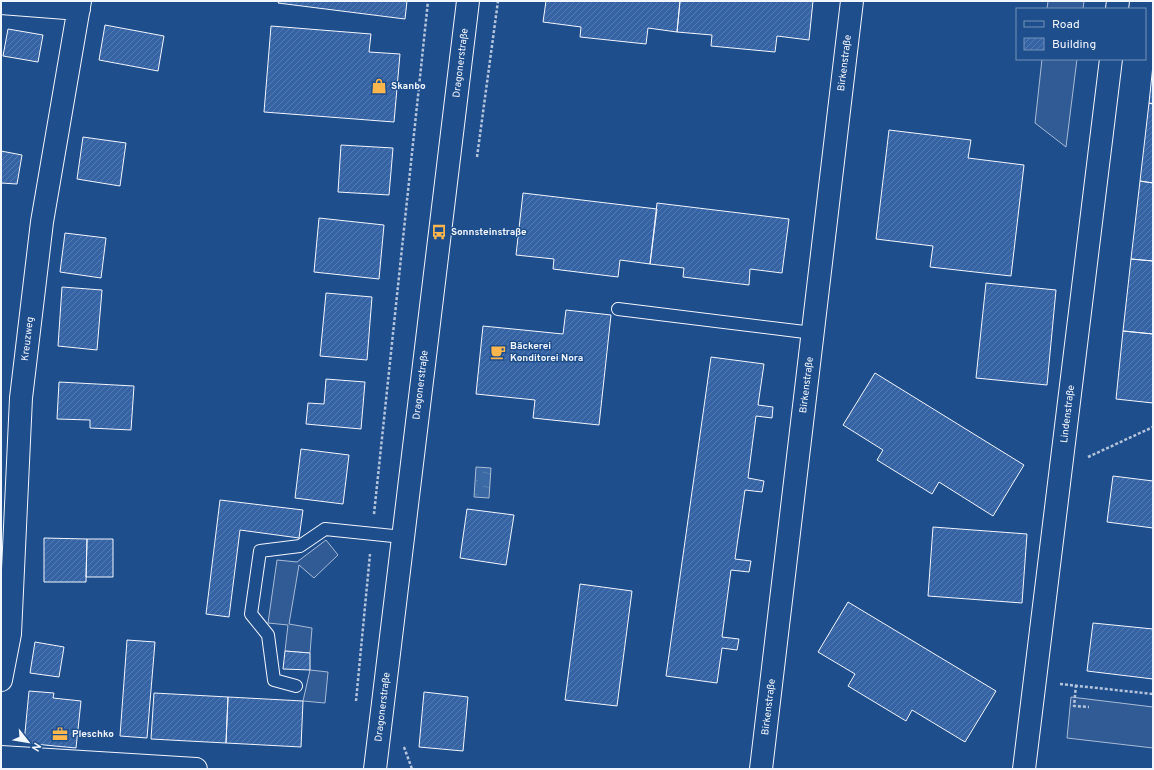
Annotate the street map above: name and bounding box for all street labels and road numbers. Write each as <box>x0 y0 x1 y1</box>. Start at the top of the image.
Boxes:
street label: Dragonerstraße <box>450 27 472 99</box>
street label: Birkenstraße <box>835 34 855 92</box>
street label: Kreuzweg <box>19 316 37 362</box>
street label: Dragonerstraße <box>410 349 432 421</box>
street label: Birkenstraße <box>797 356 817 414</box>
street label: Lindenstraße <box>1058 384 1078 444</box>
street label: Dragonerstraße <box>372 671 394 743</box>
street label: Birkenstraße <box>759 678 779 736</box>

